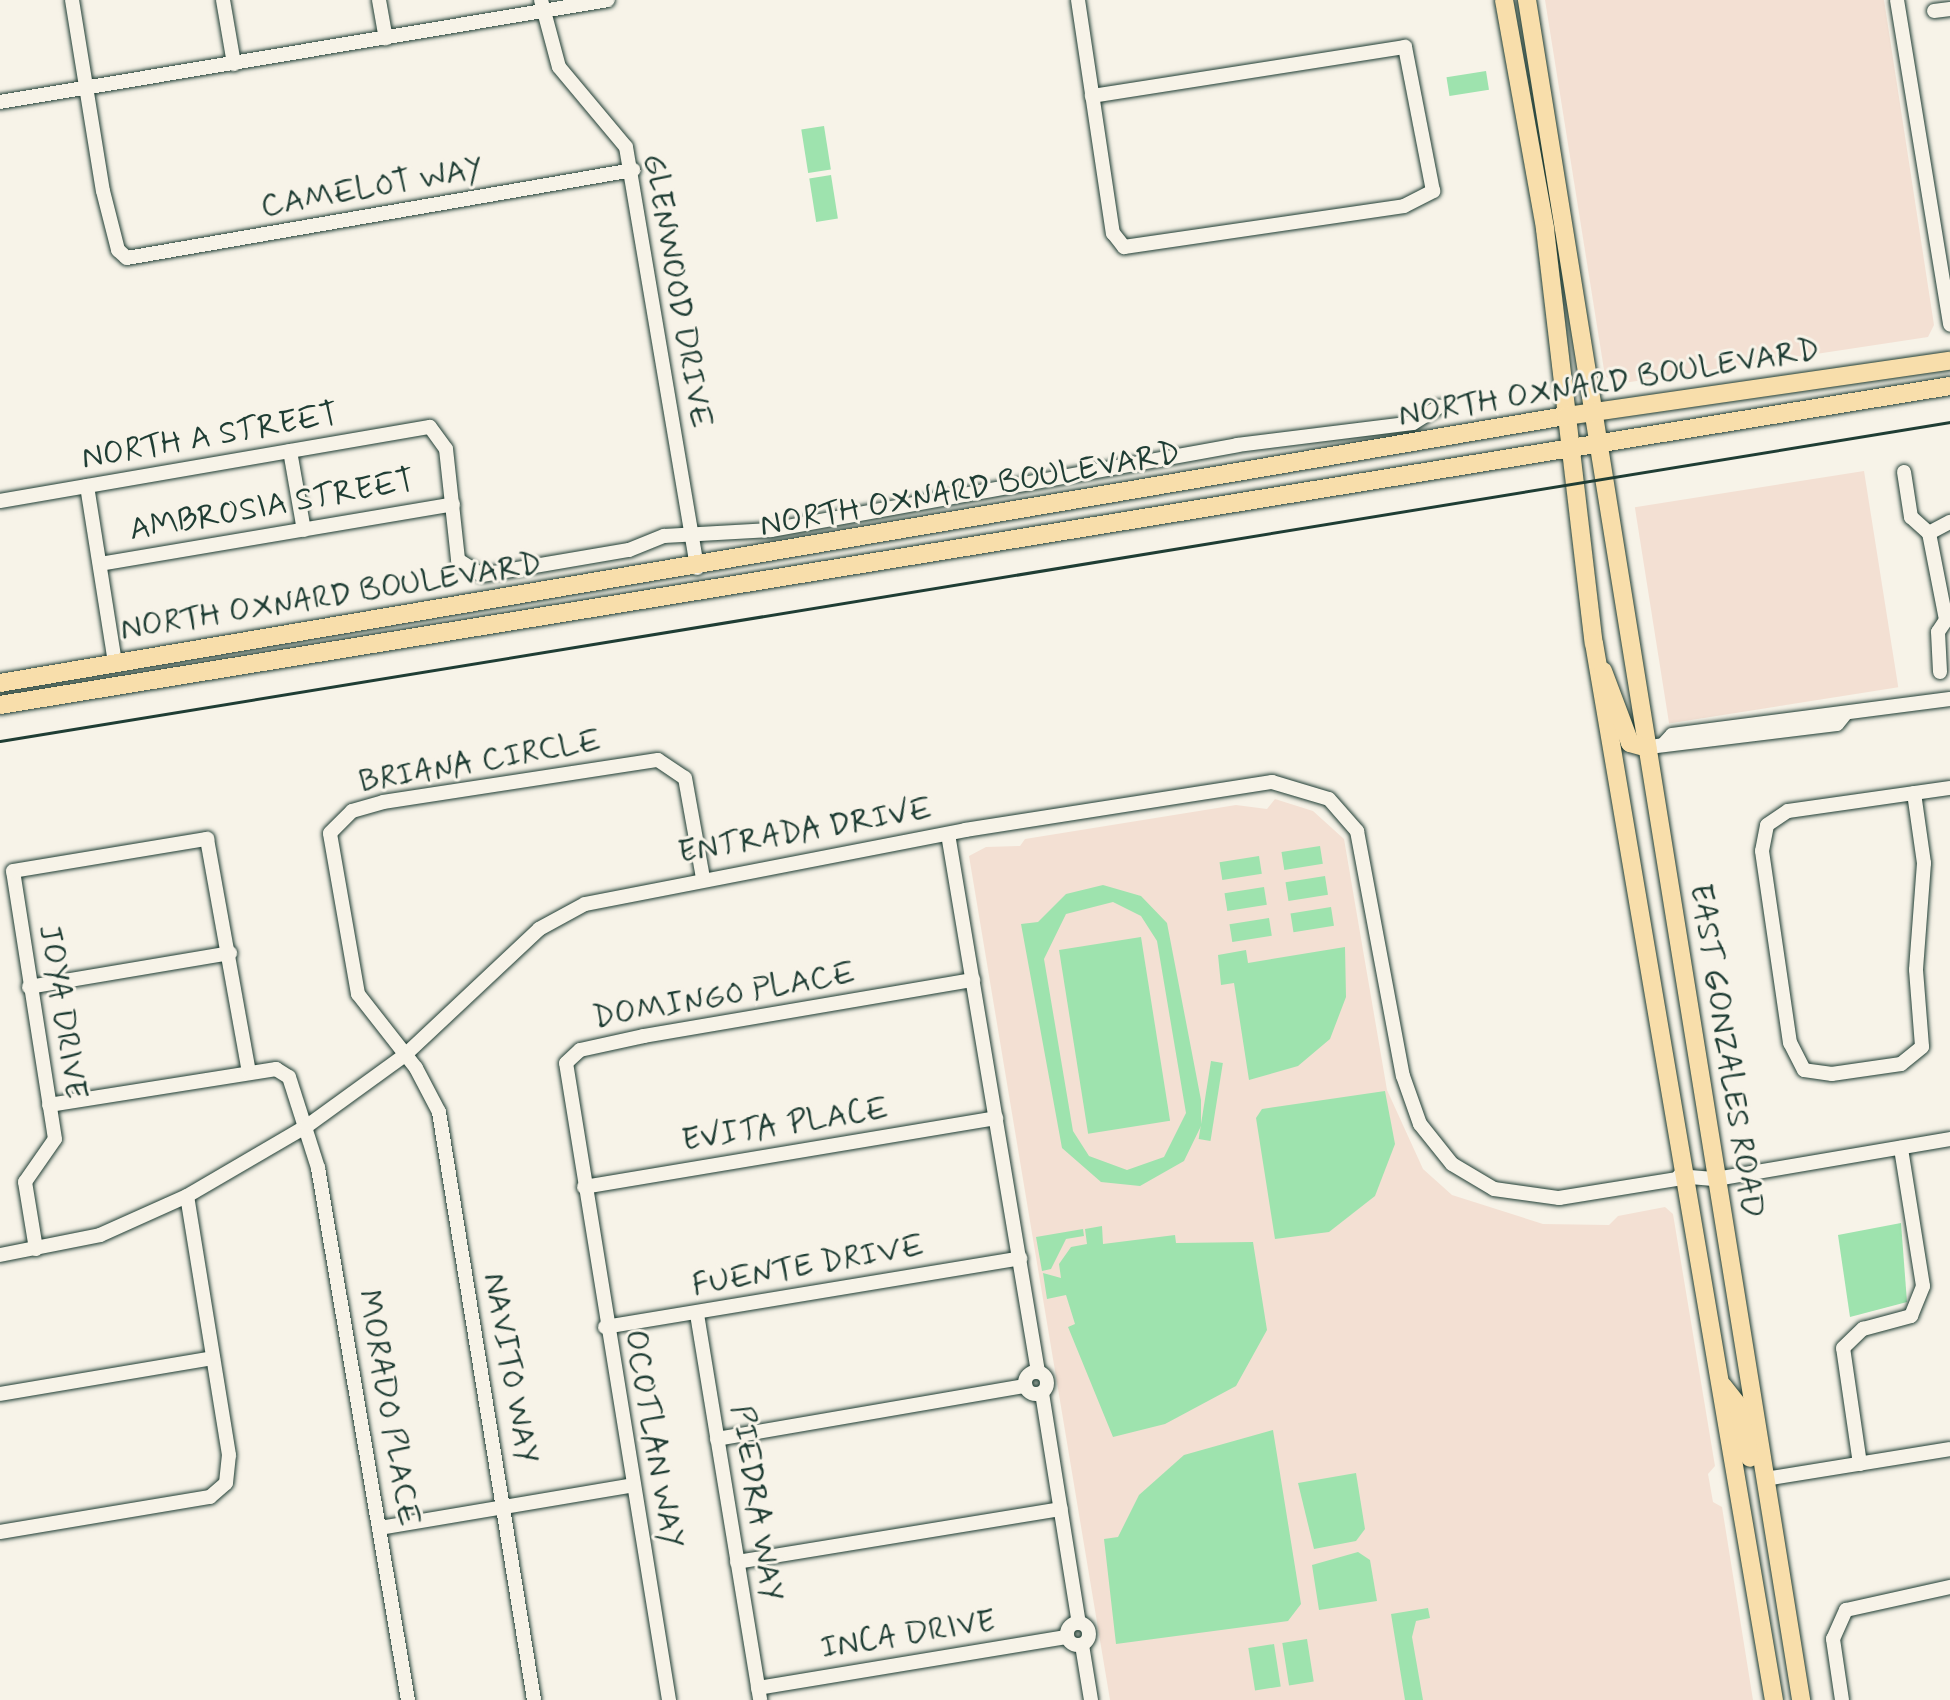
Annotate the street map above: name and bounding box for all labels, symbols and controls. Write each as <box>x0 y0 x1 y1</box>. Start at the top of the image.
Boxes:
street label: CAMELOT WAY <box>257 149 487 227</box>
street label: GLENWOOD DRIVE <box>634 150 720 432</box>
street label: NORTH OXNARD BOULEVARD <box>1396 331 1822 435</box>
street label: NORTH A STREET <box>79 396 341 478</box>
street label: NORTH OXNARD BOULEVARD <box>758 434 1182 546</box>
street label: AMBROSIA STREET <box>126 462 418 550</box>
street label: NORTH OXNARD BOULEVARD <box>118 545 544 649</box>
street label: BRIANA CIRCLE <box>356 722 604 802</box>
street label: ENTRADA DRIVE <box>675 790 935 872</box>
street label: EAST GONZALES ROAD <box>1681 881 1771 1221</box>
street label: JOYA DRIVE <box>28 916 96 1108</box>
street label: DOMINGO PLACE <box>592 954 856 1038</box>
street label: EVITA PLACE <box>681 1090 889 1160</box>
street label: FUENTE DRIVE <box>689 1227 927 1305</box>
street label: NAVITO WAY <box>474 1270 546 1466</box>
street label: MORADO PLACE <box>348 1287 428 1529</box>
street label: OCOTLAN WAY <box>615 1326 691 1552</box>
street label: PIEDRA WAY <box>722 1402 790 1604</box>
street label: INCA DRIVE <box>811 1601 1005 1669</box>

